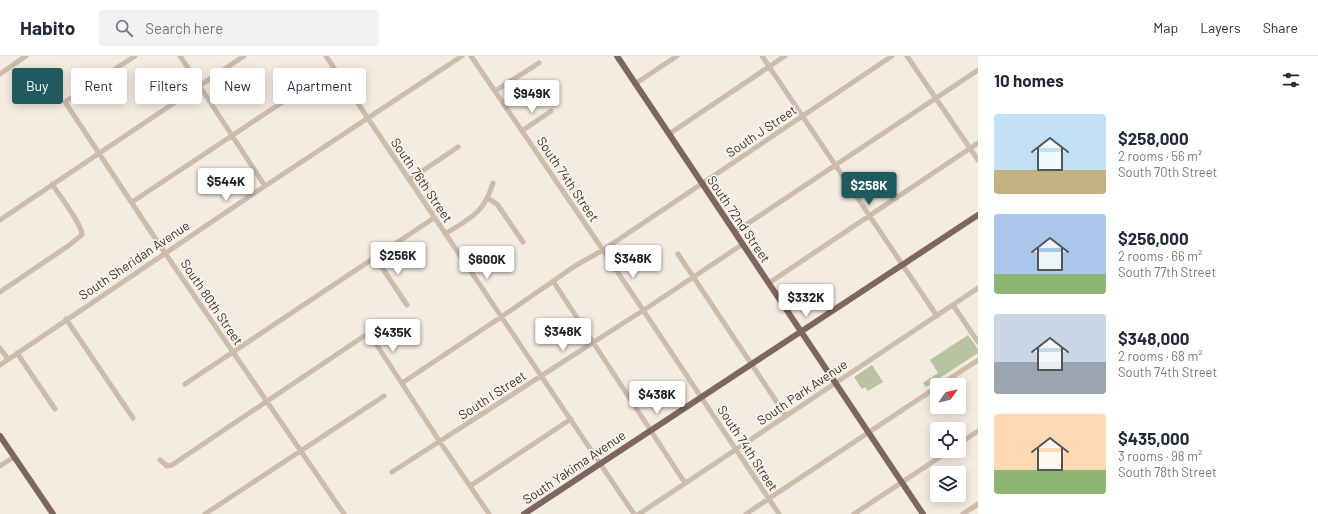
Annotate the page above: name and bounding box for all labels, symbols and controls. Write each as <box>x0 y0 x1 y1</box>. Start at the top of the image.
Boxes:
search box <box>99 10 379 46</box>
text: Habito <box>20 16 75 39</box>
icon: search <box>113 17 135 39</box>
text: Search here <box>145 19 223 37</box>
text: Map <box>1153 19 1178 36</box>
text: Layers <box>1200 19 1241 36</box>
text: Share <box>1263 19 1298 36</box>
chip: Buy <box>12 68 63 104</box>
chip: Rent <box>71 68 127 104</box>
chip: Filters <box>135 68 202 104</box>
chip: New <box>210 68 265 104</box>
chip: Apartment <box>273 68 366 104</box>
icon: filters <box>1280 69 1302 91</box>
text: 10 homes <box>994 70 1064 90</box>
pin: $949K <box>504 80 560 114</box>
text: $949K <box>513 85 551 101</box>
street label: South J Street <box>723 102 799 160</box>
text: $258,000 <box>1118 128 1189 148</box>
icon: home <box>1026 130 1074 178</box>
street label: South 74th Street <box>534 133 602 225</box>
street label: South 76th Street <box>388 135 456 225</box>
text: 2 rooms · 56 m² <box>1118 148 1202 164</box>
text: South 70th Street <box>1118 164 1217 180</box>
pin: $544K <box>198 168 254 202</box>
pin: $258K <box>841 172 897 206</box>
text: $544K <box>207 173 245 189</box>
street label: South 72nd Street <box>704 173 774 265</box>
text: $258K <box>851 177 887 193</box>
street label: South Sheridan Avenue <box>76 217 192 303</box>
text: $256,000 <box>1118 228 1189 248</box>
icon: home <box>1026 230 1074 278</box>
pin: $256K <box>370 242 426 276</box>
pin: $348K <box>605 245 661 279</box>
pin: $600K <box>459 246 515 280</box>
text: $256K <box>380 247 416 263</box>
text: 2 rooms · 66 m² <box>1118 248 1202 264</box>
text: $348K <box>614 250 652 266</box>
text: $600K <box>468 251 506 267</box>
street label: South 80th Street <box>177 256 247 348</box>
text: South 77th Street <box>1118 264 1216 280</box>
pin: $332K <box>778 284 834 318</box>
text: $332K <box>788 289 824 305</box>
pin: $348K <box>535 318 591 352</box>
pin: $435K <box>365 319 421 353</box>
text: $348K <box>544 323 582 339</box>
text: $435K <box>374 324 412 340</box>
text: $348,000 <box>1118 328 1190 348</box>
icon: home <box>1026 330 1074 378</box>
text: 2 rooms · 68 m² <box>1118 348 1202 364</box>
street label: South Park Avenue <box>754 356 850 428</box>
text: South 74th Street <box>1118 364 1217 380</box>
street label: South I Street <box>455 367 529 423</box>
north arrow <box>930 378 966 414</box>
map controls <box>930 378 966 502</box>
pin: $438K <box>629 381 685 415</box>
text: $438K <box>638 386 676 402</box>
street label: South 74th Street <box>714 402 782 494</box>
button: locate <box>930 422 966 458</box>
street label: South Yakima Avenue <box>520 427 628 507</box>
text: $435,000 <box>1118 428 1190 448</box>
icon: home <box>1026 430 1074 478</box>
text: 3 rooms · 98 m² <box>1118 448 1202 464</box>
text: South 78th Street <box>1118 464 1217 480</box>
button: layers <box>930 466 966 502</box>

